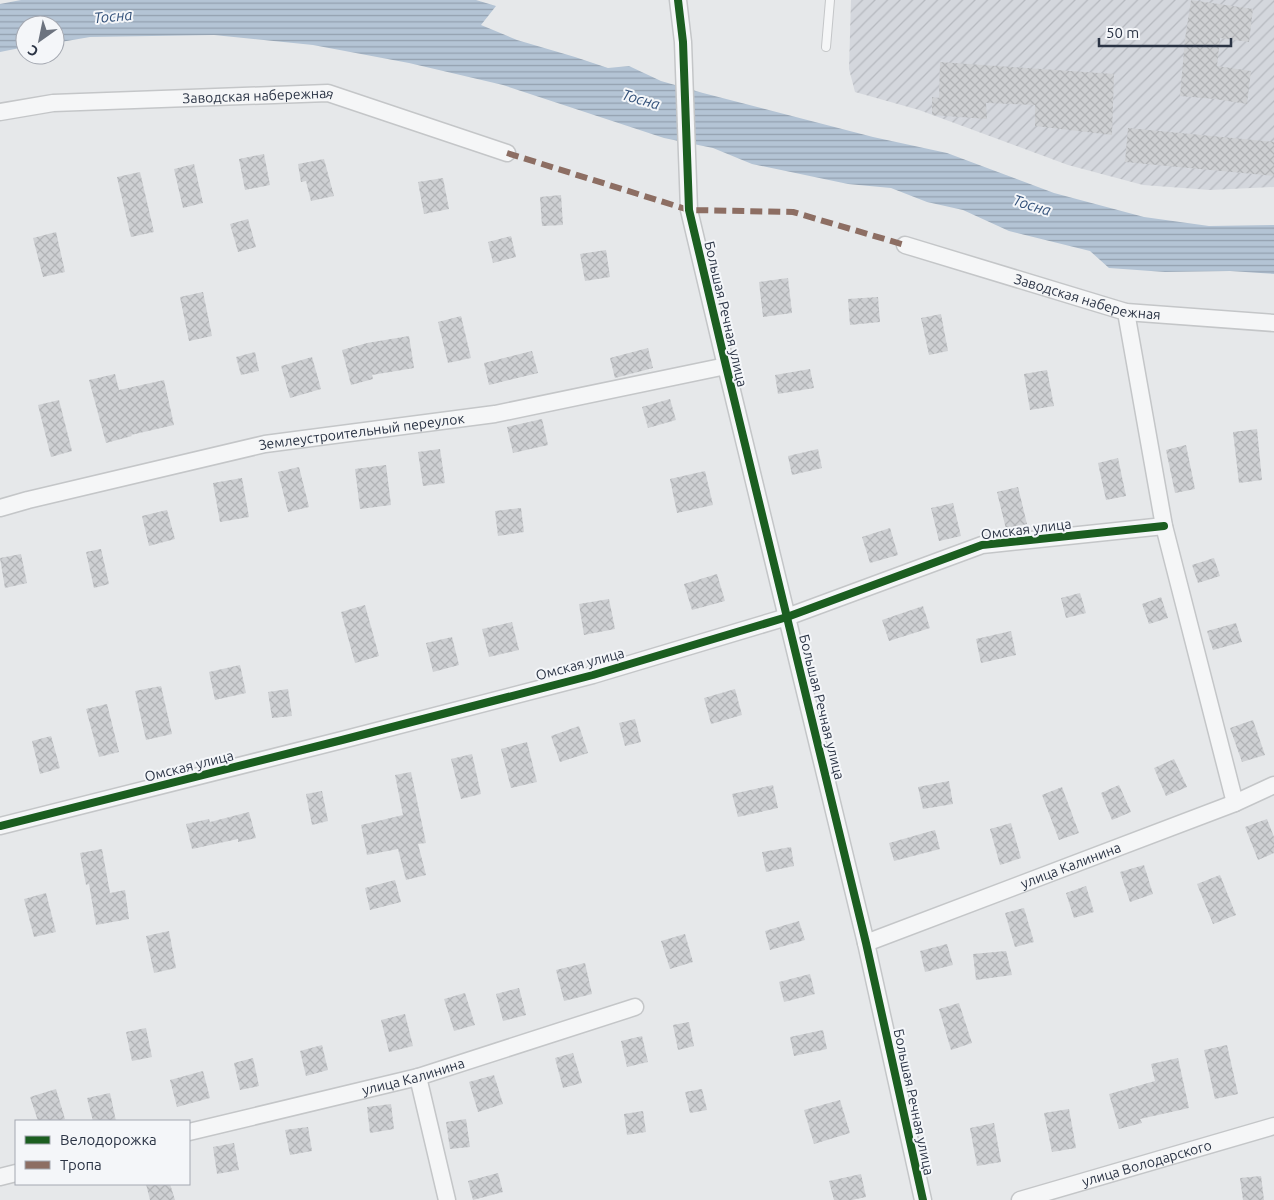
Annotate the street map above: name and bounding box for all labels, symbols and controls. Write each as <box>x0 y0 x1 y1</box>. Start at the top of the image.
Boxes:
water label: Тосна <box>93 6 133 26</box>
north arrow <box>15 15 65 65</box>
scale bar <box>1099 15 1232 47</box>
text: 50 m <box>1106 24 1139 41</box>
text: С <box>25 42 41 60</box>
street label: Заводская набережная <box>182 85 336 106</box>
water label: Тосна <box>620 85 662 113</box>
water label: Тосна <box>1011 191 1053 219</box>
street label: Большая Речная улица <box>701 240 751 388</box>
street label: Заводская набережная <box>1012 270 1161 323</box>
street label: Землеустроительный переулок <box>257 410 465 453</box>
street label: Омская улица <box>980 516 1072 542</box>
street label: Большая Речная улица <box>796 633 848 781</box>
street label: Омская улица <box>534 644 626 684</box>
street label: Омская улица <box>143 747 235 785</box>
street label: улица Калинина <box>1019 839 1123 892</box>
street label: Большая Речная улица <box>891 1027 937 1177</box>
street label: улица Калинина <box>360 1055 466 1098</box>
legend <box>15 1120 190 1185</box>
text: Велодорожка <box>60 1131 157 1148</box>
street label: улица Володарского <box>1080 1137 1213 1190</box>
text: Тропа <box>60 1156 102 1173</box>

